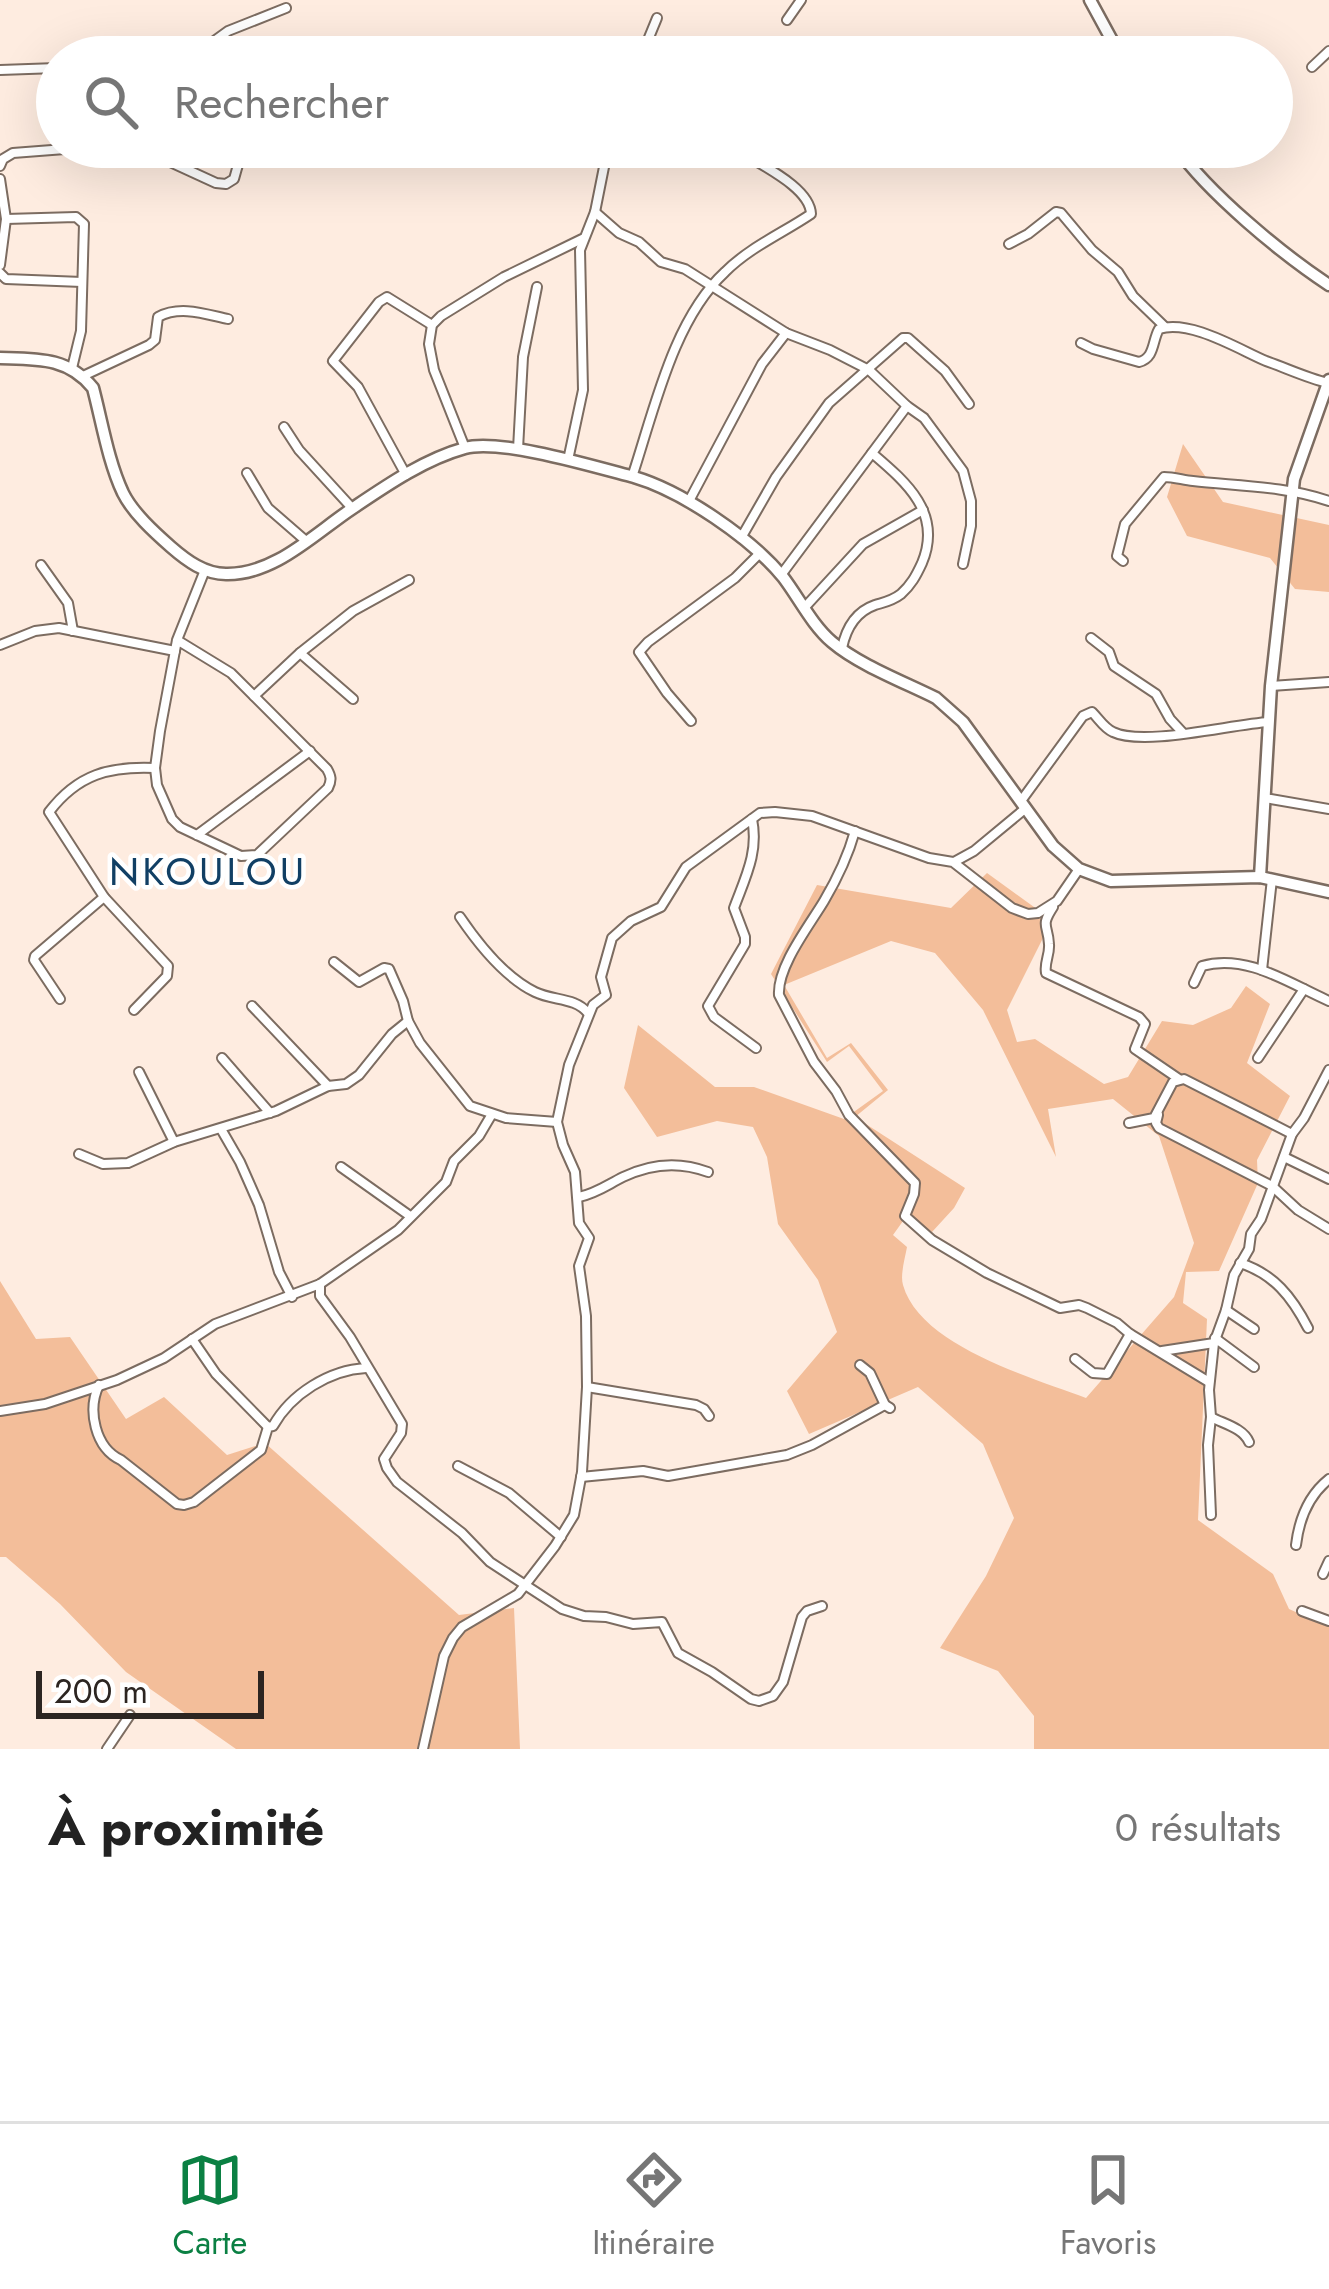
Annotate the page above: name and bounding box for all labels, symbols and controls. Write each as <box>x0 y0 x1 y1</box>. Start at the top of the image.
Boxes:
search box <box>36 36 1293 168</box>
icon: search <box>78 69 144 135</box>
text: Rechercher <box>174 70 389 135</box>
district label: NKOULOU <box>109 843 307 900</box>
scale bar <box>36 1665 264 1718</box>
text: 200 m <box>54 1668 148 1715</box>
text: À proximité <box>48 1790 324 1864</box>
text: 0 résultats <box>1115 1799 1281 1856</box>
tab: Carte <box>173 2147 247 2266</box>
tab: Itinéraire <box>592 2147 715 2266</box>
tab: Favoris <box>1060 2147 1156 2266</box>

